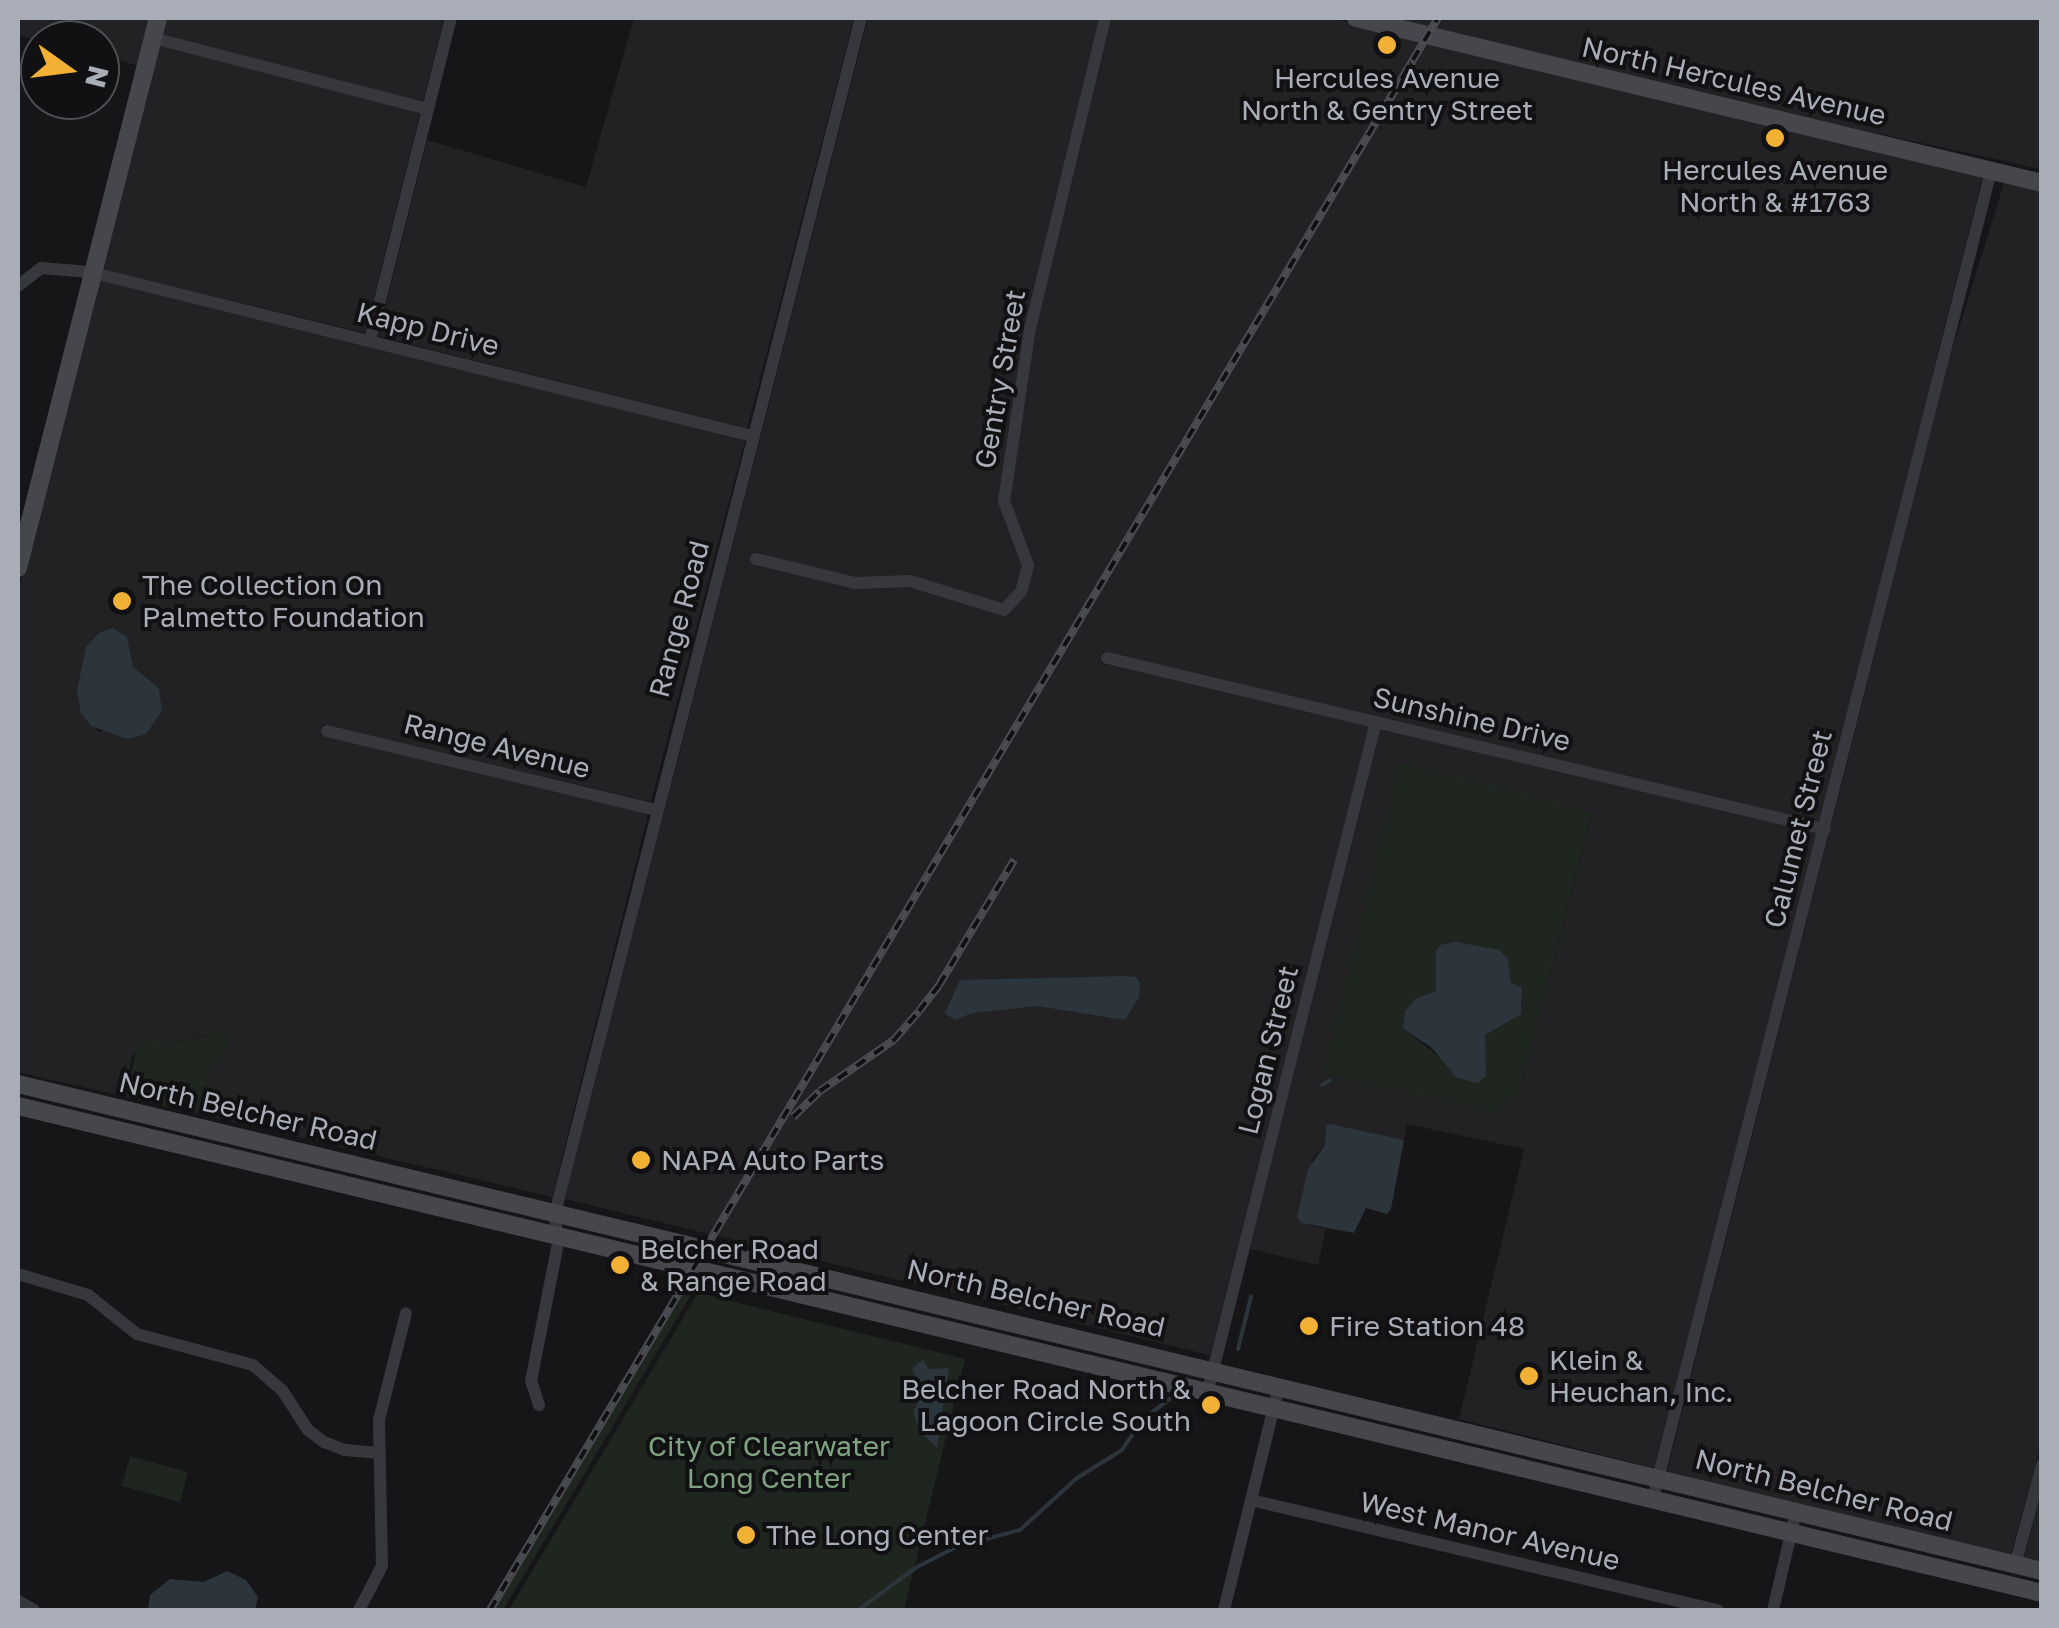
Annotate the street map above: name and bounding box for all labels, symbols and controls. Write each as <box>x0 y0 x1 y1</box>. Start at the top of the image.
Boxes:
north arrow <box>20 20 120 120</box>
street label: North Hercules Avenue <box>1579 30 1889 132</box>
marker: Hercules Avenue North & Gentry Street <box>1376 34 1398 56</box>
place label: Hercules Avenue North & Gentry Street <box>1241 61 1533 127</box>
text: N <box>79 63 116 91</box>
marker: Hercules Avenue North & #1763 <box>1764 127 1786 149</box>
place label: Hercules Avenue North & #1763 <box>1662 153 1888 219</box>
street label: Gentry Street <box>968 287 1032 471</box>
street label: Kapp Drive <box>353 295 503 363</box>
street label: Range Road <box>642 537 716 701</box>
place label: The Collection On Palmetto Foundation <box>142 568 425 634</box>
marker: The Collection On Palmetto Foundation <box>111 590 133 612</box>
street label: Sunshine Drive <box>1370 680 1574 758</box>
street label: Range Avenue <box>400 707 594 785</box>
street label: Calumet Street <box>1757 727 1839 931</box>
street label: Logan Street <box>1231 962 1305 1138</box>
street label: North Belcher Road <box>116 1065 380 1157</box>
place label: NAPA Auto Parts <box>661 1143 884 1177</box>
marker: NAPA Auto Parts <box>630 1149 652 1171</box>
place label: Belcher Road & Range Road <box>640 1232 827 1298</box>
street label: North Belcher Road <box>904 1252 1168 1344</box>
marker: Belcher Road & Range Road <box>609 1254 631 1276</box>
place label: Fire Station 48 <box>1329 1309 1525 1343</box>
marker: Fire Station 48 <box>1298 1315 1320 1337</box>
place label: Klein & Heuchan, Inc. <box>1549 1343 1733 1409</box>
marker: Klein & Heuchan, Inc. <box>1518 1365 1540 1387</box>
place label: Belcher Road North & Lagoon Circle South <box>901 1372 1191 1438</box>
marker: Belcher Road North & Lagoon Circle South <box>1200 1394 1222 1416</box>
park label: City of Clearwater Long Center <box>648 1429 890 1495</box>
street label: North Belcher Road <box>1692 1442 1956 1538</box>
street label: West Manor Avenue <box>1357 1485 1623 1577</box>
place label: The Long Center <box>766 1518 988 1552</box>
marker: The Long Center <box>735 1524 757 1546</box>

